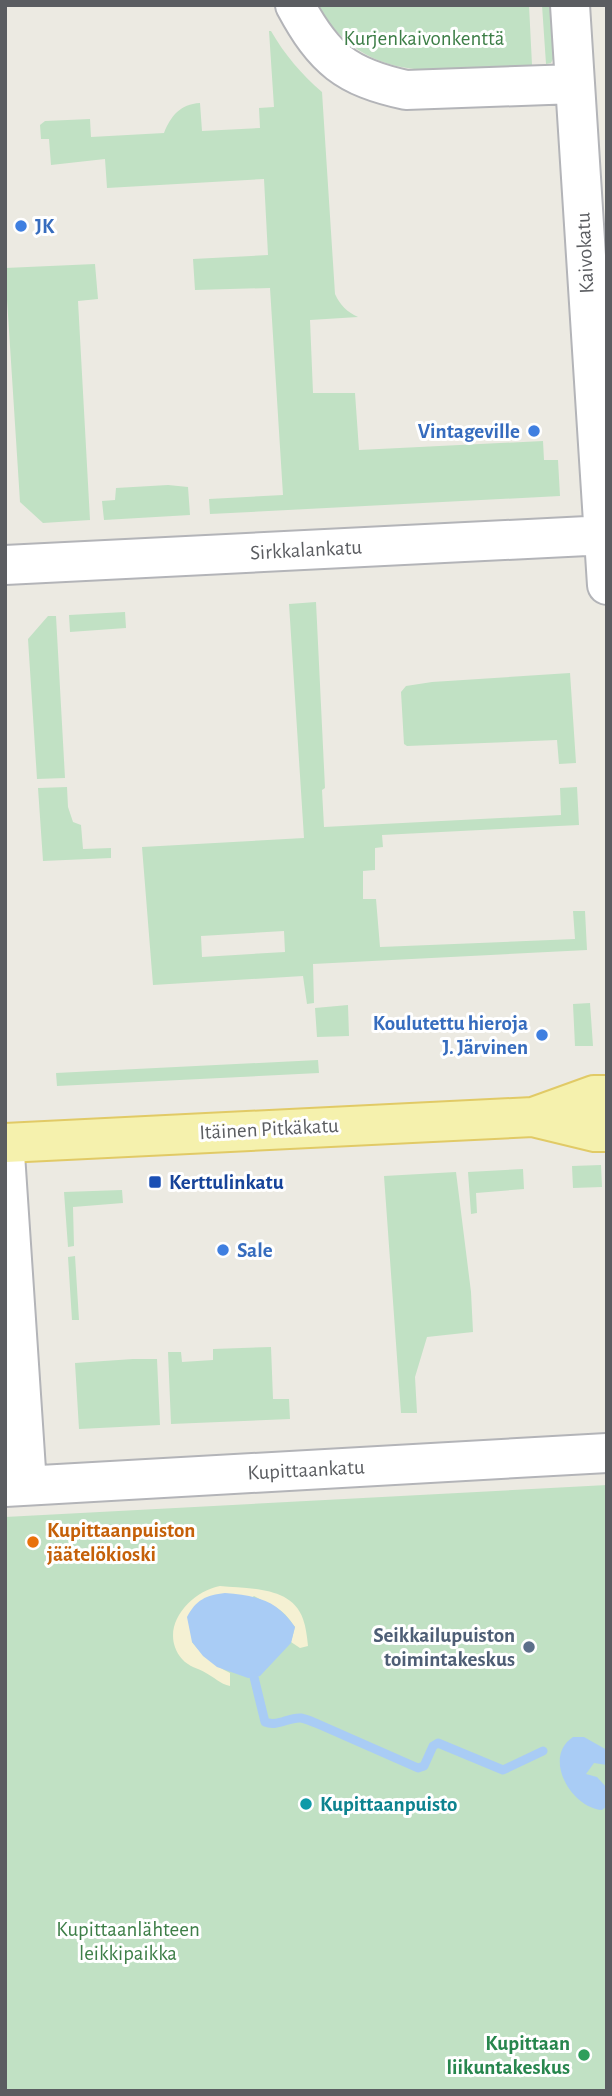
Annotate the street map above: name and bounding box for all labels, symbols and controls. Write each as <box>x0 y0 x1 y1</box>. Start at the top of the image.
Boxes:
park label: Kurjenkaivonkenttä <box>344 28 505 49</box>
street label: Kaivokatu <box>572 212 598 294</box>
place label: JK <box>35 216 55 237</box>
marker: JK <box>13 218 29 234</box>
place label: Vintageville <box>418 421 520 442</box>
marker: Vintageville <box>526 423 542 439</box>
street label: Sirkkalankatu <box>250 537 363 563</box>
place label: Koulutettu hieroja J. Järvinen <box>373 1013 528 1058</box>
marker: Koulutettu hieroja J. Järvinen <box>534 1027 550 1043</box>
street label: Itäinen Pitkäkatu <box>199 1115 340 1143</box>
place label: Kerttulinkatu <box>169 1172 284 1193</box>
marker: Kerttulinkatu <box>147 1174 163 1190</box>
place label: Sale <box>237 1240 273 1261</box>
marker: Sale <box>215 1242 231 1258</box>
street label: Kupittaankatu <box>247 1456 365 1484</box>
place label: Kupittaanpuiston jäätelökioski <box>47 1520 195 1565</box>
marker: Kupittaanpuiston jäätelökioski <box>25 1534 41 1550</box>
place label: Seikkailupuiston toimintakeskus <box>373 1625 515 1670</box>
marker: Seikkailupuiston toimintakeskus <box>521 1639 537 1655</box>
place label: Kupittaanpuisto <box>320 1794 457 1815</box>
marker: Kupittaanpuisto <box>298 1796 314 1812</box>
park label: Kupittaanlähteen leikkipaikka <box>56 1919 200 1964</box>
place label: Kupittaan liikuntakeskus <box>447 2033 570 2078</box>
marker: Kupittaan liikuntakeskus <box>576 2047 592 2063</box>

